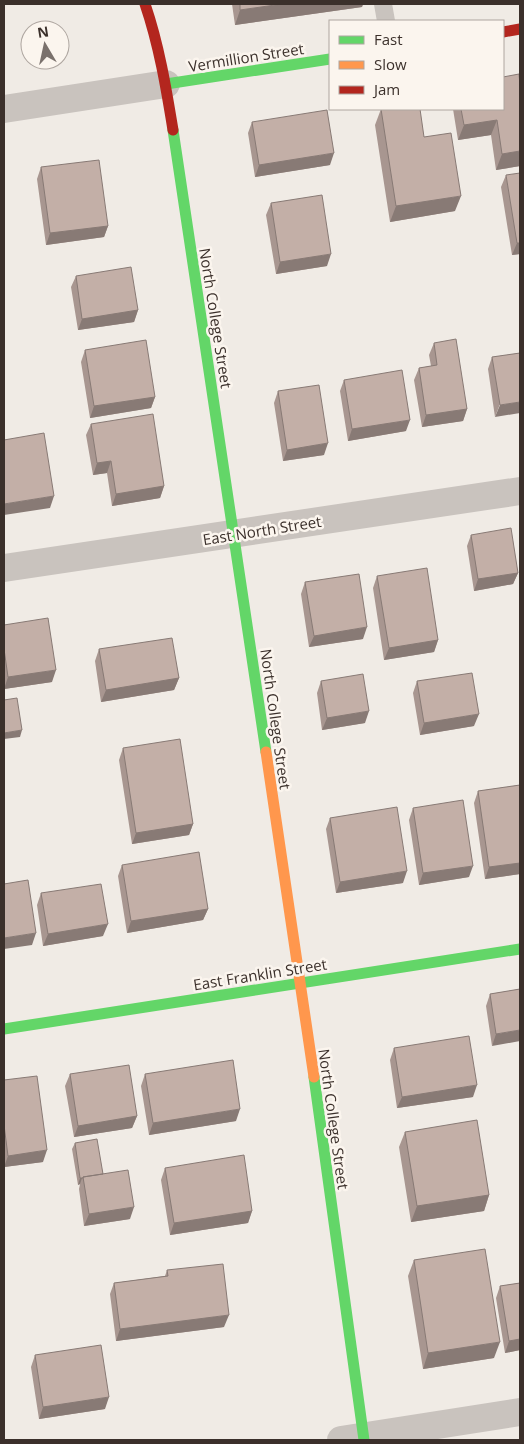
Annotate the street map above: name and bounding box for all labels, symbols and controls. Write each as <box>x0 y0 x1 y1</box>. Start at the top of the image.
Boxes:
north arrow <box>20 20 70 70</box>
legend <box>329 20 504 110</box>
text: N <box>36 21 50 42</box>
text: Fast <box>374 29 403 49</box>
street label: Vermillion Street <box>187 38 305 76</box>
text: Slow <box>374 54 407 74</box>
text: Jam <box>372 79 400 99</box>
street label: North College Street <box>195 246 237 390</box>
street label: East North Street <box>201 511 323 549</box>
street label: North College Street <box>256 647 296 791</box>
street label: East Franklin Street <box>192 954 328 994</box>
street label: North College Street <box>314 1047 354 1191</box>

